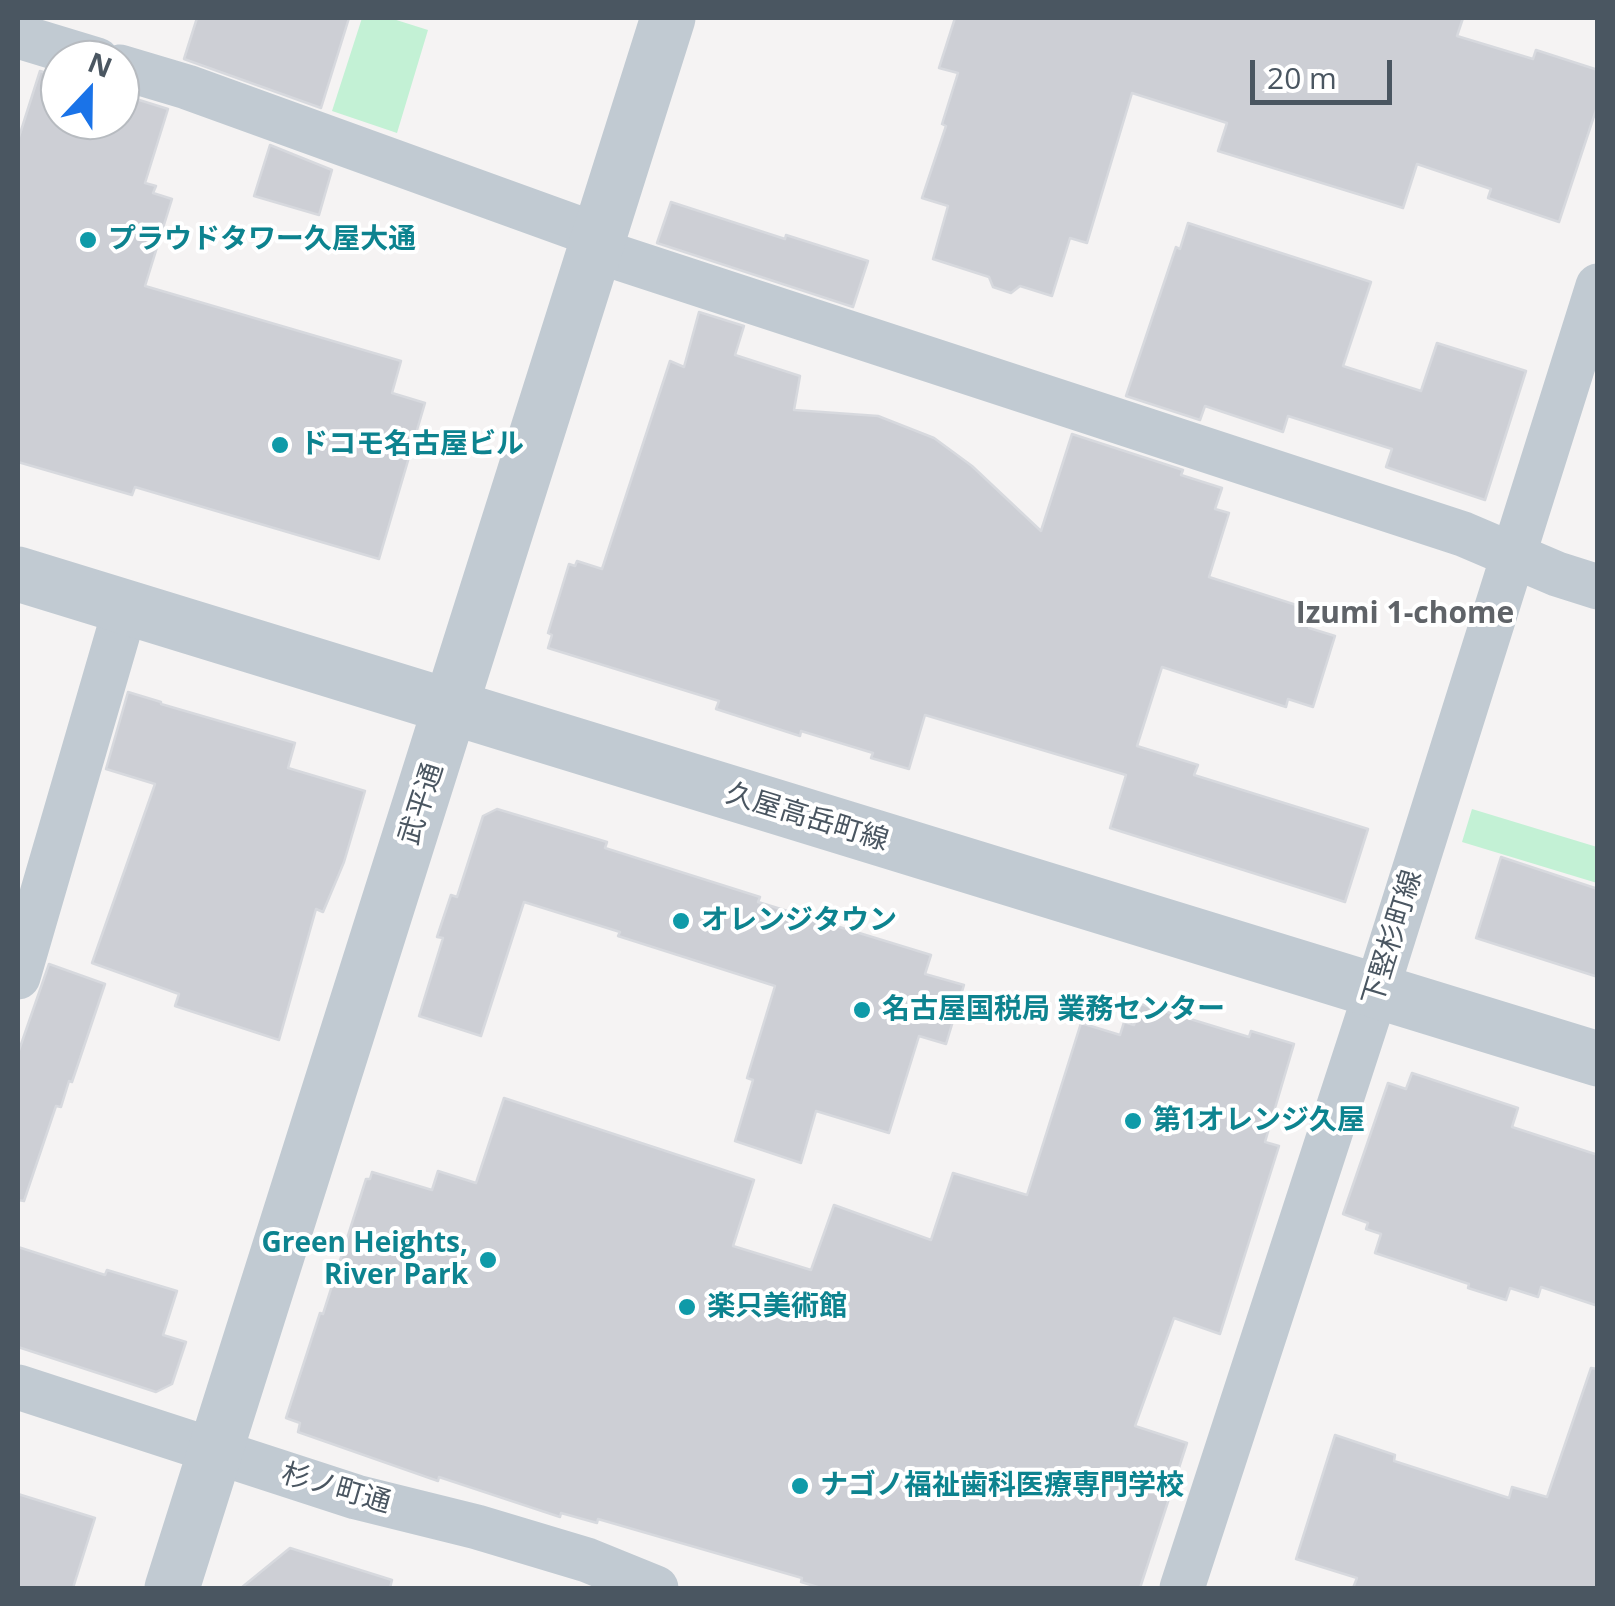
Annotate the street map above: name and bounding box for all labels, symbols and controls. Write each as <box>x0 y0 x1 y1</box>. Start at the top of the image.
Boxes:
north arrow <box>40 40 140 140</box>
scale bar <box>1255 40 1398 102</box>
text: N <box>83 42 118 86</box>
text: 20 m <box>1267 57 1337 98</box>
place label: プラウドタワー久屋大通 <box>108 223 416 257</box>
marker: プラウドタワー久屋大通 <box>77 229 99 251</box>
place label: ドコモ名古屋ビル <box>300 428 524 462</box>
marker: ドコモ名古屋ビル <box>269 434 291 456</box>
district label: Izumi 1-chome <box>1296 596 1514 632</box>
street label: 武平通 <box>393 759 451 849</box>
street label: 久屋高岳町線 <box>722 777 892 859</box>
street label: 下竪杉町線 <box>1356 866 1430 1010</box>
place label: オレンジタウン <box>701 904 897 938</box>
marker: オレンジタウン <box>670 910 692 932</box>
place label: 名古屋国税局 業務センター <box>882 993 1225 1027</box>
marker: 名古屋国税局 業務センター <box>851 999 873 1021</box>
place label: 第1オレンジ久屋 <box>1153 1104 1365 1138</box>
marker: 第1オレンジ久屋 <box>1122 1110 1144 1132</box>
place label: Green Heights, River Park <box>261 1227 468 1293</box>
marker: Green Heights, River Park <box>477 1249 499 1271</box>
place label: 楽只美術館 <box>707 1290 847 1324</box>
marker: 楽只美術館 <box>676 1296 698 1318</box>
street label: 杉ノ町通 <box>278 1457 394 1521</box>
place label: ナゴノ福祉歯科医療専門学校 <box>820 1469 1184 1503</box>
marker: ナゴノ福祉歯科医療専門学校 <box>789 1475 811 1497</box>

